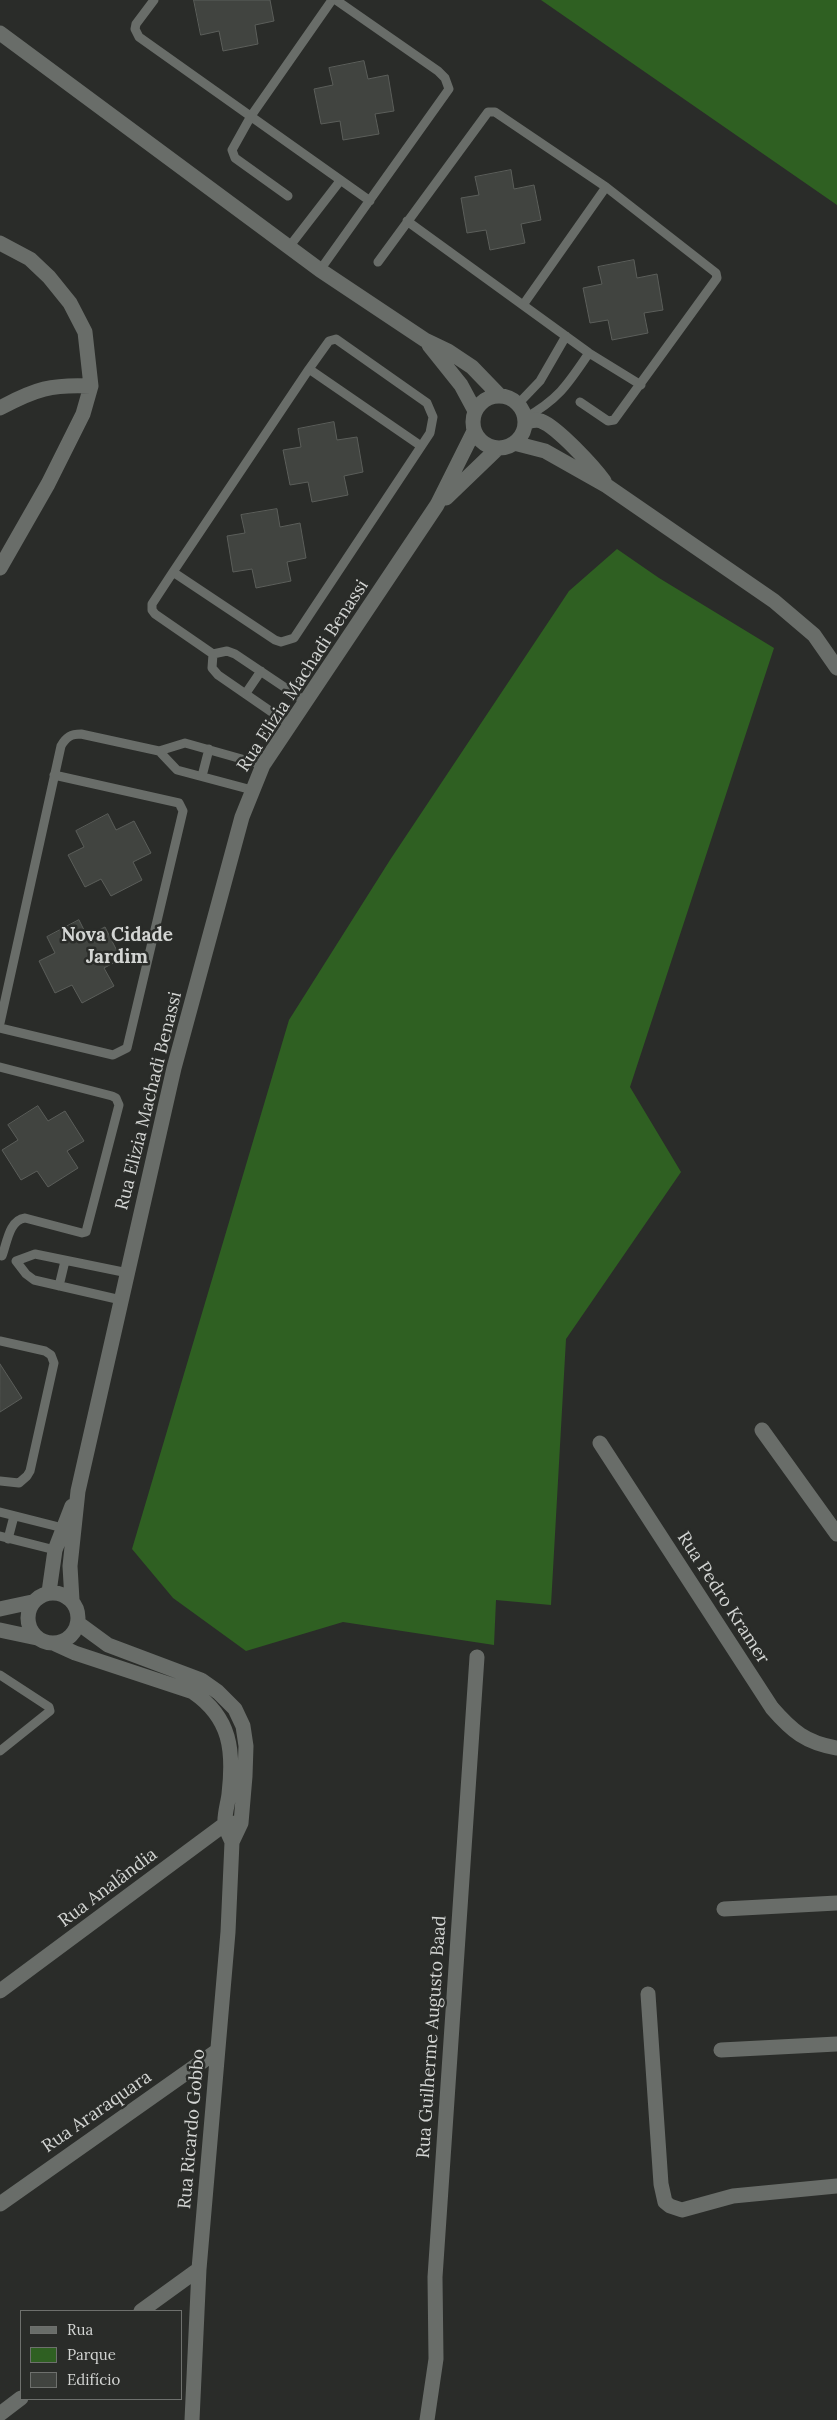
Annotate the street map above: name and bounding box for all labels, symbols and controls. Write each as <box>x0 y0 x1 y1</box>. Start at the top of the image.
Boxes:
street label: Rua Elizia Machadi Benassi <box>233 576 373 776</box>
district label: Nova Cidade Jardim <box>61 925 173 969</box>
street label: Rua Elizia Machadi Benassi <box>111 990 187 1212</box>
street label: Rua Pedro Kramer <box>672 1528 774 1668</box>
street label: Rua Analândia <box>54 1844 162 1932</box>
street label: Rua Guilherme Augusto Baad <box>413 1915 451 2159</box>
street label: Rua Ricardo Gobbo <box>174 2048 210 2210</box>
street label: Rua Araraquara <box>38 2066 156 2158</box>
legend <box>20 2310 182 2400</box>
text: Rua <box>67 2320 93 2339</box>
text: Parque <box>67 2345 116 2364</box>
text: Edifício <box>67 2370 120 2389</box>

